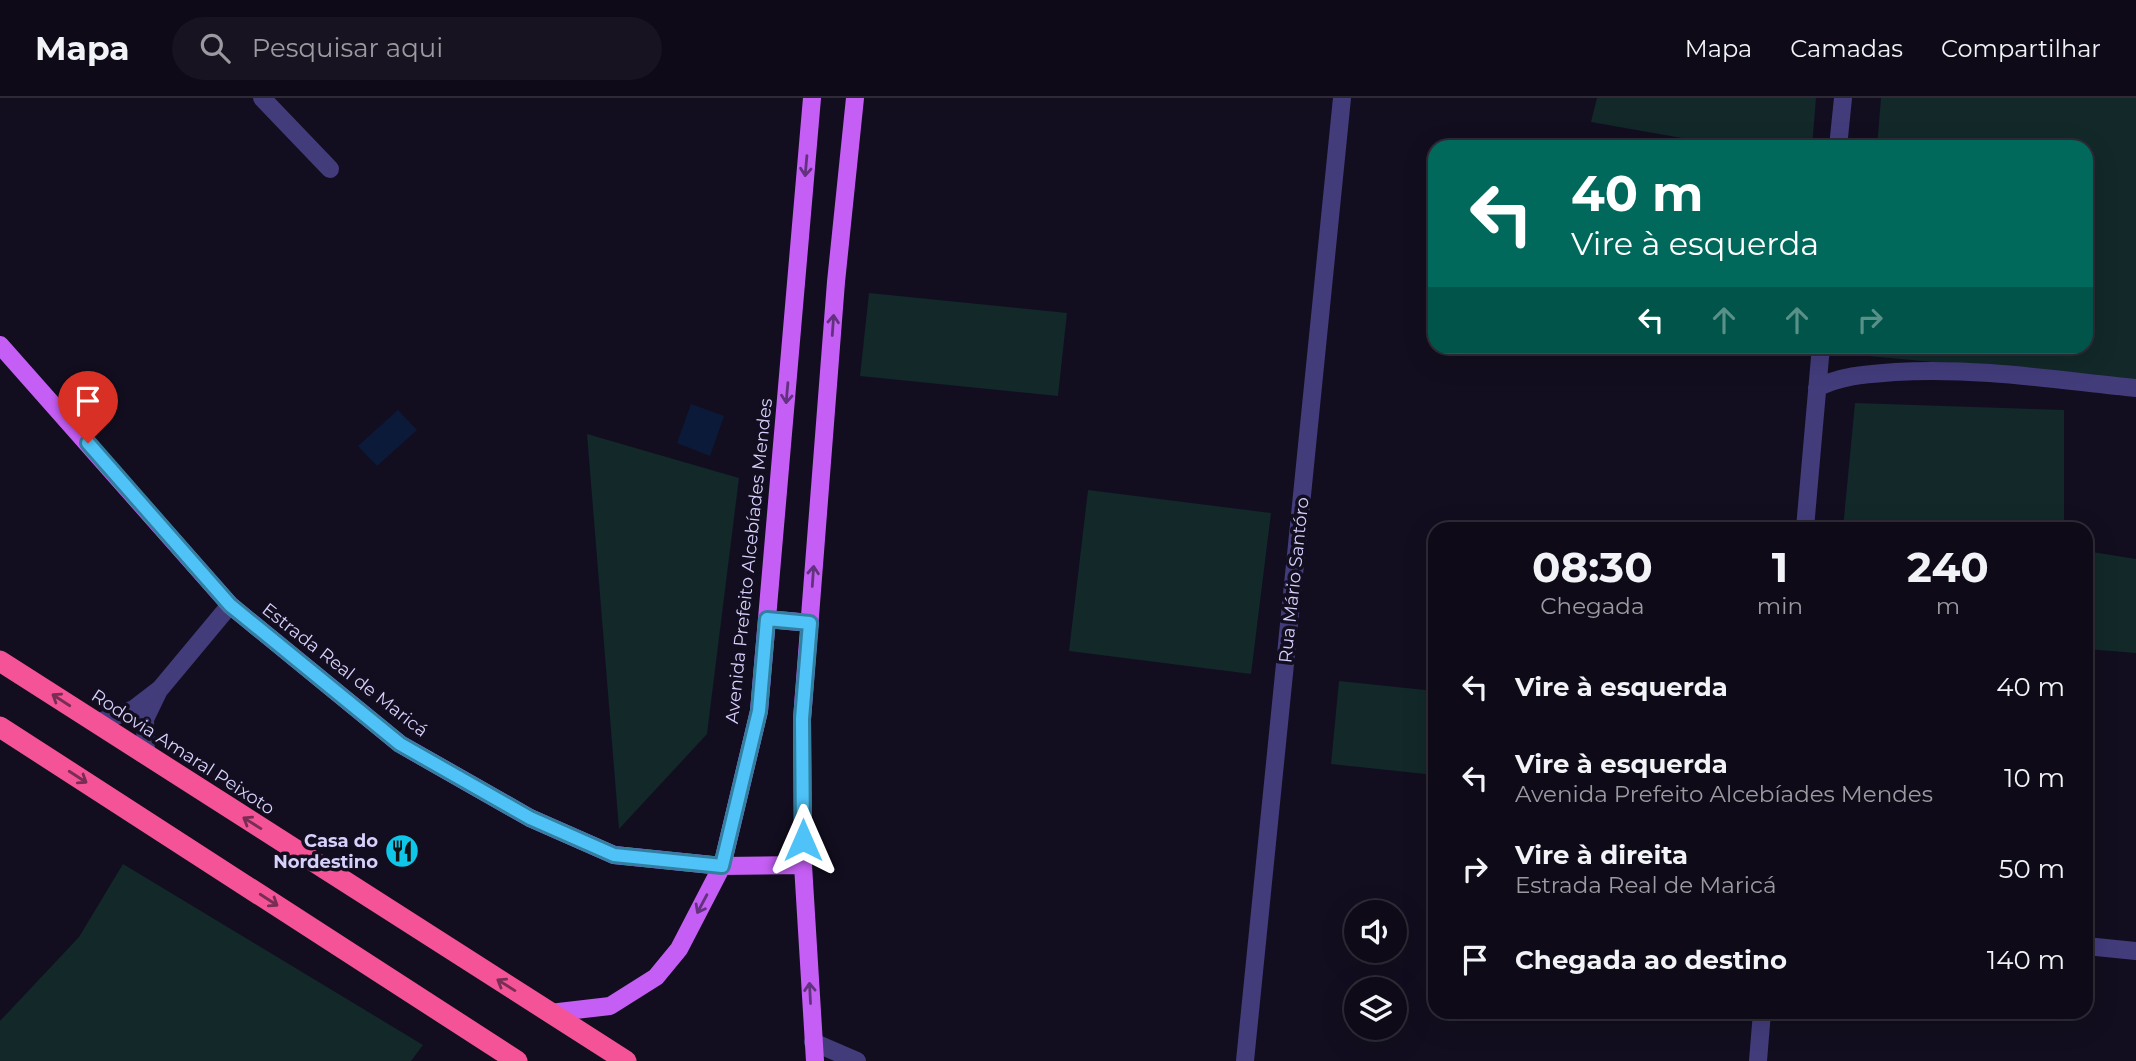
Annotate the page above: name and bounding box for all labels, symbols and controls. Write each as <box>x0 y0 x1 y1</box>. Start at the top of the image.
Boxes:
search box <box>172 17 662 80</box>
text: Mapa <box>35 28 130 68</box>
icon: search <box>196 29 234 67</box>
text: Pesquisar aqui <box>252 32 443 64</box>
text: Mapa <box>1685 34 1752 63</box>
text: Camadas <box>1790 34 1903 63</box>
text: Compartilhar <box>1941 34 2101 63</box>
one-way arrow <box>799 154 812 177</box>
text: 40 m <box>1571 164 1703 223</box>
icon: left <box>1456 168 1547 259</box>
text: Vire à esquerda <box>1571 224 1819 263</box>
icon: left <box>1632 301 1670 339</box>
icon: ahead <box>1705 301 1743 339</box>
icon: ahead <box>1778 301 1816 339</box>
icon: right <box>1851 301 1889 339</box>
one-way arrow <box>827 314 840 337</box>
pin <box>58 371 118 443</box>
one-way arrow <box>780 381 793 403</box>
icon: arrive <box>69 382 107 420</box>
street label: Avenida Prefeito Alcebíades Mendes <box>721 397 777 725</box>
street label: Rua Mário Santóro <box>1274 496 1314 664</box>
text: 08:30 <box>1532 541 1653 593</box>
text: 1 <box>1772 541 1788 593</box>
text: 240 <box>1907 541 1989 593</box>
one-way arrow <box>807 566 820 588</box>
text: Chegada <box>1540 592 1645 620</box>
text: min <box>1757 592 1803 620</box>
text: m <box>1936 592 1960 620</box>
street label: Estrada Real de Maricá <box>258 598 432 742</box>
icon: left <box>1456 668 1494 706</box>
text: Vire à esquerda <box>1515 671 1728 703</box>
text: 40 m <box>1996 671 2065 703</box>
street label: Rodovia Amaral Peixoto <box>87 684 279 820</box>
one-way arrow <box>52 693 71 707</box>
text: Vire à esquerda <box>1515 748 1728 780</box>
icon: left <box>1456 759 1494 797</box>
text: 10 m <box>2004 762 2065 794</box>
one-way arrow <box>68 769 87 784</box>
text: Avenida Prefeito Alcebíades Mendes <box>1515 780 1933 808</box>
position arrow <box>766 803 840 877</box>
one-way arrow <box>243 816 263 830</box>
place label: Casa do Nordestino <box>273 830 378 873</box>
restaurant icon: Casa do Nordestino <box>383 832 421 870</box>
text: Vire à direita <box>1515 839 1688 871</box>
icon: right <box>1456 850 1494 888</box>
text: 50 m <box>1999 853 2065 885</box>
text: Estrada Real de Maricá <box>1515 871 1777 899</box>
one-way arrow <box>695 893 709 914</box>
one-way arrow <box>259 894 279 908</box>
map controls <box>1344 900 1407 1040</box>
button: sound <box>1344 900 1407 963</box>
icon: arrive <box>1456 941 1494 979</box>
text: Chegada ao destino <box>1515 944 1787 976</box>
text: 140 m <box>1987 944 2065 976</box>
one-way arrow <box>497 977 517 991</box>
button: layers <box>1344 977 1407 1040</box>
one-way arrow <box>803 982 816 1005</box>

